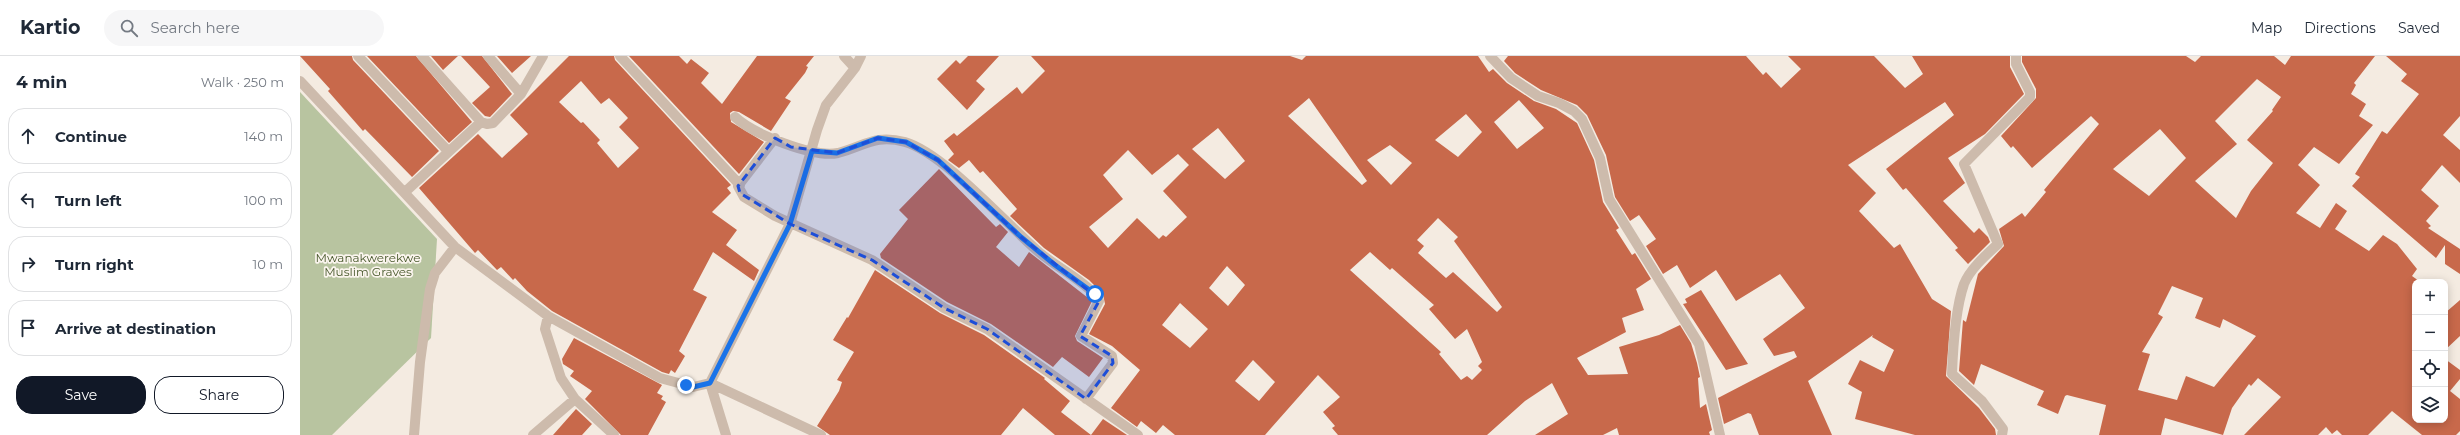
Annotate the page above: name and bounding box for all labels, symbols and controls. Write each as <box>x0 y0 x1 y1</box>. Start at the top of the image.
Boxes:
search box <box>104 10 384 46</box>
text: Kartio <box>20 16 80 39</box>
icon: search <box>118 17 140 39</box>
text: Search here <box>150 18 240 37</box>
text: Map <box>2251 19 2282 37</box>
text: Directions <box>2304 19 2376 37</box>
text: Saved <box>2398 19 2440 37</box>
text: 4 min <box>16 72 67 92</box>
text: Walk · 250 m <box>201 74 284 90</box>
icon: ahead <box>17 125 39 147</box>
text: Continue <box>55 127 127 146</box>
text: 140 m <box>244 128 283 144</box>
icon: left <box>17 189 39 211</box>
text: Turn left <box>55 191 122 210</box>
text: 100 m <box>244 192 283 208</box>
park label: Mwanakwerekwe Muslim Graves <box>316 250 420 279</box>
icon: right <box>17 253 39 275</box>
text: Turn right <box>55 255 134 274</box>
text: 10 m <box>253 256 283 272</box>
map controls <box>2412 279 2448 423</box>
button: + <box>2412 279 2448 315</box>
route start <box>1086 285 1104 303</box>
button: − <box>2412 315 2448 351</box>
icon: arrive <box>17 317 39 339</box>
text: Arrive at destination <box>55 319 216 338</box>
button: locate <box>2412 351 2448 387</box>
button: Save <box>16 376 146 414</box>
button: Share <box>154 376 284 414</box>
route end <box>677 376 695 394</box>
button: layers <box>2412 387 2448 423</box>

